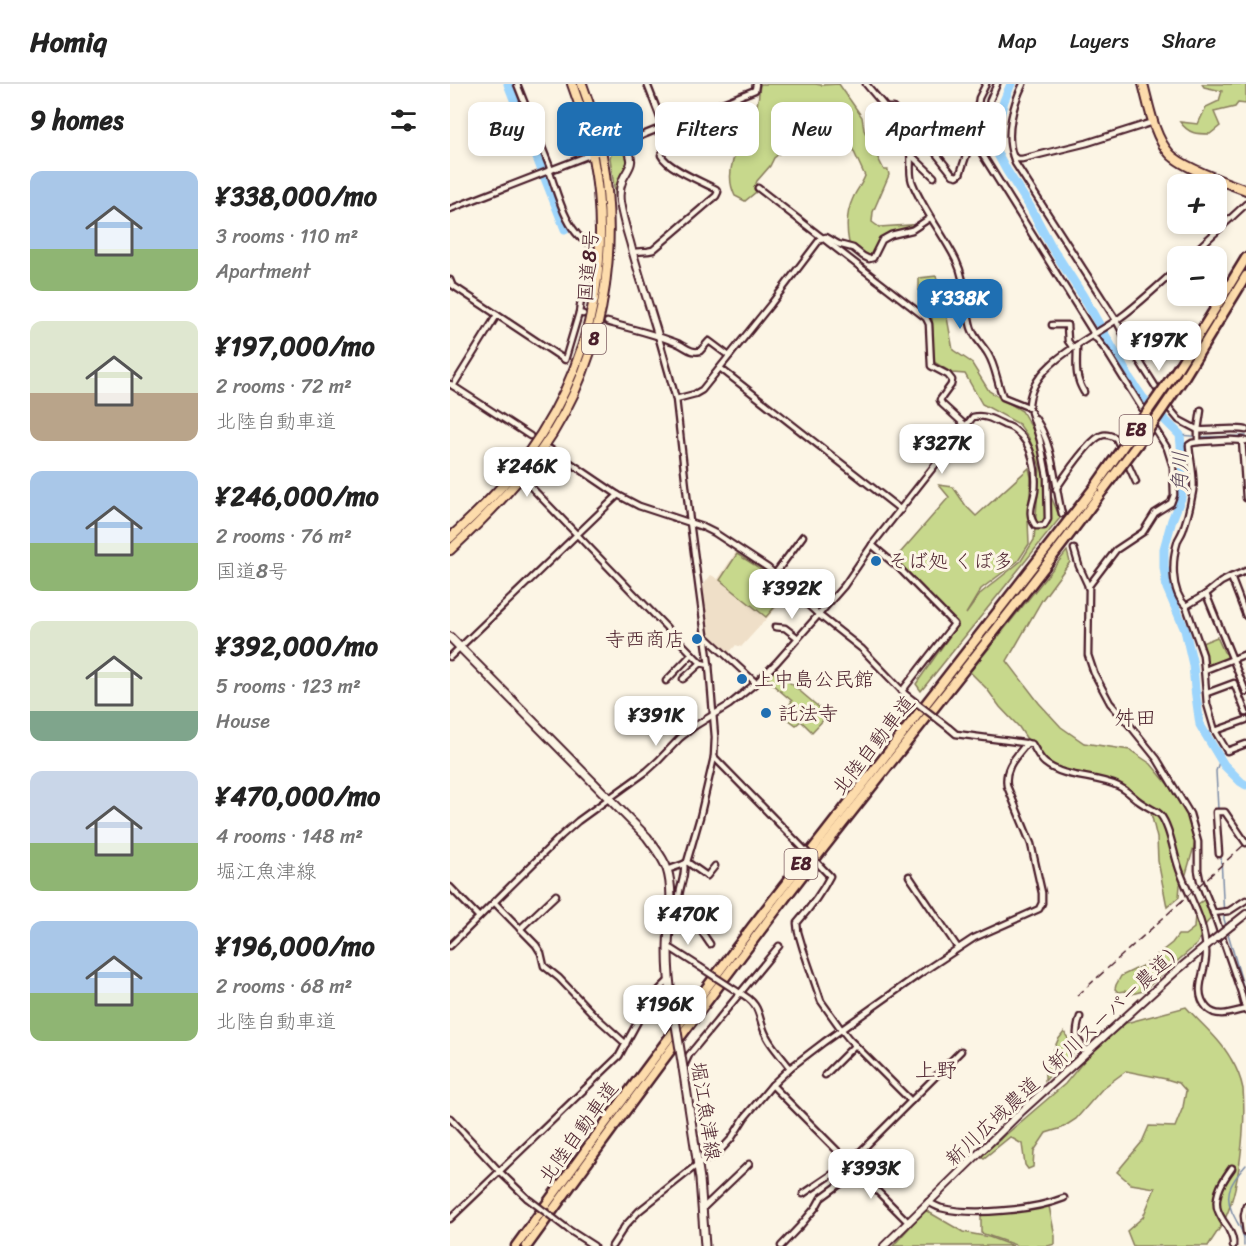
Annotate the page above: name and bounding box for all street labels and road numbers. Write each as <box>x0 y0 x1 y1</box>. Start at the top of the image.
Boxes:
street label: 国道8号 <box>568 229 609 303</box>
road number: 8 <box>582 324 606 354</box>
road number: E8 <box>1120 415 1152 445</box>
street label: 北陸自動車道 <box>823 687 924 803</box>
road number: E8 <box>784 849 818 879</box>
street label: 新川広域農道（新川スーパー農道） <box>937 932 1194 1175</box>
street label: 堀江魚津線 <box>680 1059 731 1163</box>
street label: 北陸自動車道 <box>529 1073 628 1191</box>

